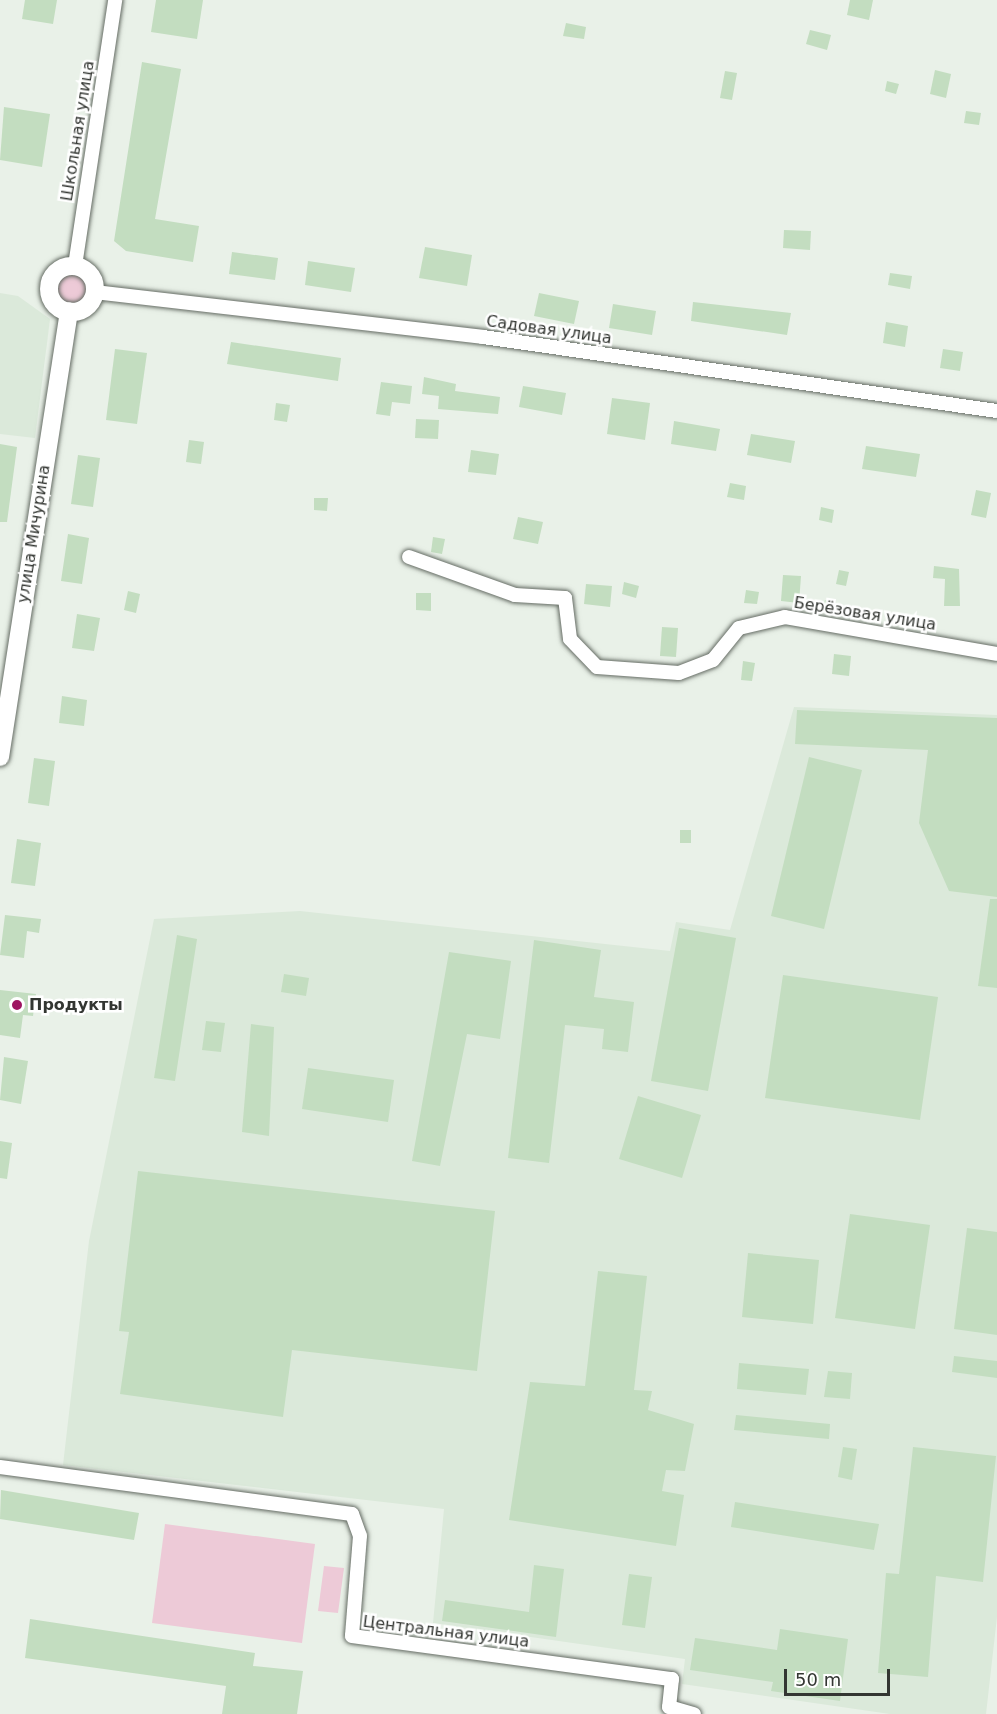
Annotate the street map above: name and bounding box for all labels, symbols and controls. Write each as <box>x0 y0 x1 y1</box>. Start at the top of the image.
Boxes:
street label: Школьная улица <box>57 59 99 203</box>
street label: Садовая улица <box>485 312 613 348</box>
street label: улица Мичурина <box>14 463 54 605</box>
street label: Берёзовая улица <box>792 593 938 635</box>
place label: Продукты <box>29 995 123 1015</box>
marker: Продукты <box>10 998 24 1012</box>
street label: Центральная улица <box>362 1612 530 1652</box>
scale bar <box>787 1657 894 1695</box>
text: 50 m <box>795 1669 841 1690</box>

